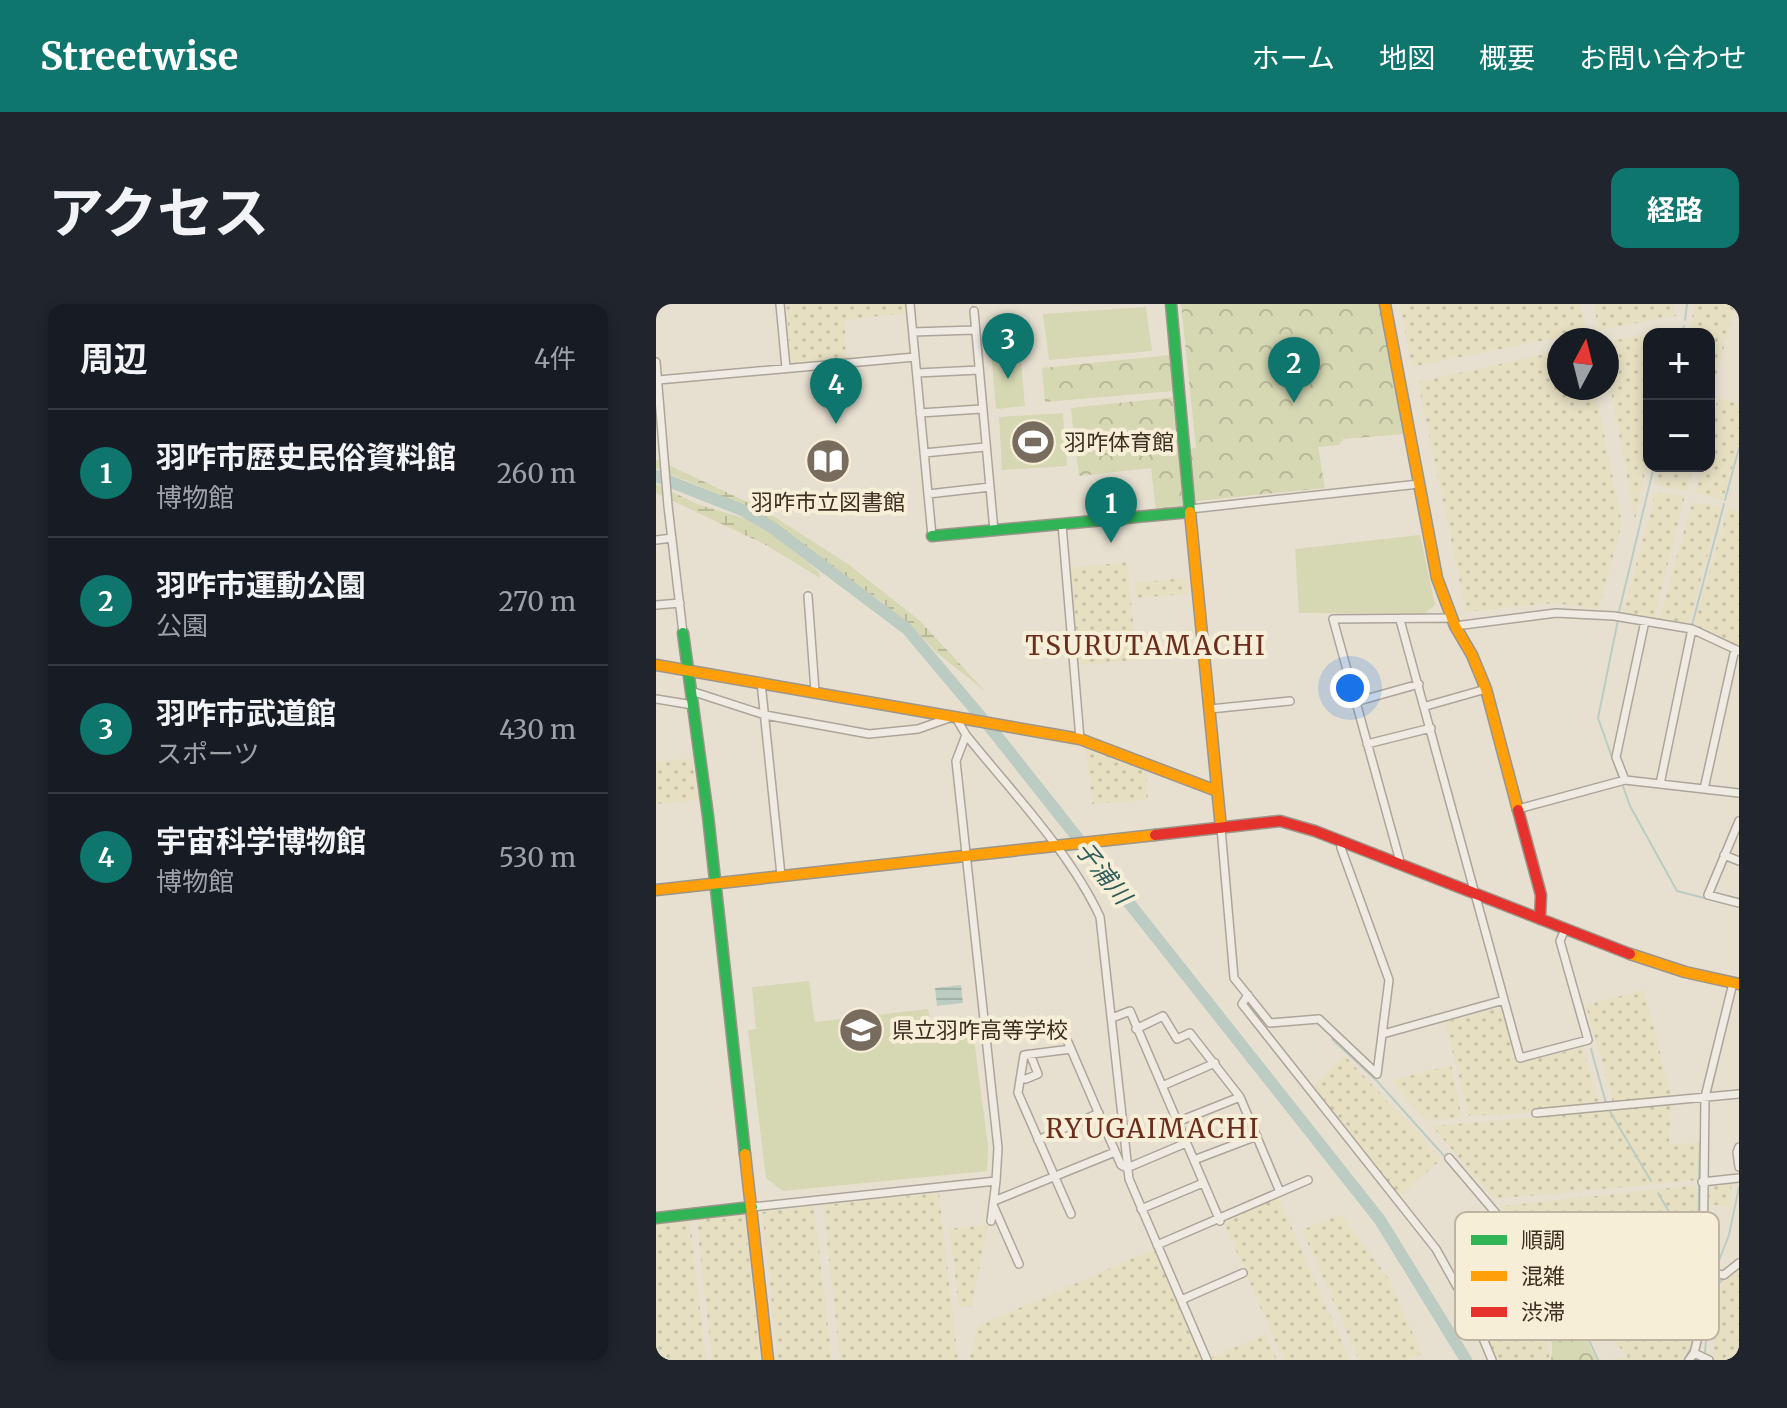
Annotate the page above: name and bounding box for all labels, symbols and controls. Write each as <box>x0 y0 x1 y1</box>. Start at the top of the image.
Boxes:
text: Streetwise <box>40 33 238 80</box>
text: ホーム <box>1252 40 1335 76</box>
text: 地図 <box>1379 40 1435 76</box>
text: 概要 <box>1479 40 1535 76</box>
text: お問い合わせ <box>1579 40 1747 76</box>
button: 経路 <box>1611 168 1739 248</box>
text: アクセス <box>48 178 269 248</box>
pin: 3 <box>982 313 1034 379</box>
north arrow <box>1547 328 1619 400</box>
map controls <box>1643 328 1715 472</box>
button: + <box>1643 328 1715 400</box>
pin: 2 <box>1268 337 1320 403</box>
text: 周辺 <box>80 338 148 380</box>
text: 4件 <box>534 342 576 375</box>
pin: 4 <box>810 358 862 424</box>
button: − <box>1643 400 1715 472</box>
sports icon: 羽咋体育館 <box>1009 418 1057 466</box>
place label: 羽咋体育館 <box>1064 428 1174 456</box>
library icon: 羽咋市立図書館 <box>804 437 852 485</box>
text: 羽咋市歴史民俗資料館 <box>156 438 456 476</box>
text: 1 <box>100 457 112 490</box>
text: 260 m <box>497 457 576 490</box>
pin: 1 <box>1085 477 1137 543</box>
text: 博物館 <box>156 481 234 514</box>
place label: 羽咋市立図書館 <box>751 488 905 516</box>
text: 羽咋市運動公園 <box>156 566 366 604</box>
text: 2 <box>98 585 114 618</box>
text: 270 m <box>499 585 576 618</box>
text: 公園 <box>156 609 208 642</box>
district label: TSURUTAMACHI <box>1025 629 1267 662</box>
your location <box>1330 668 1370 708</box>
text: 羽咋市武道館 <box>156 694 336 732</box>
text: 3 <box>99 713 113 746</box>
text: 430 m <box>499 713 576 746</box>
text: スポーツ <box>156 737 259 770</box>
text: 宇宙科学博物館 <box>156 822 366 860</box>
water label: 子浦川 <box>1069 835 1140 913</box>
text: 4 <box>98 841 114 874</box>
text: 530 m <box>499 841 576 874</box>
text: 博物館 <box>156 865 234 898</box>
school or university icon: 県立羽咋高等学校 <box>837 1006 885 1054</box>
place label: 県立羽咋高等学校 <box>892 1016 1068 1044</box>
district label: RYUGAIMACHI <box>1046 1112 1260 1145</box>
legend <box>1455 1212 1719 1340</box>
text: 順調 <box>1521 1226 1565 1254</box>
text: 混雑 <box>1521 1262 1565 1290</box>
text: 渋滞 <box>1521 1298 1565 1326</box>

